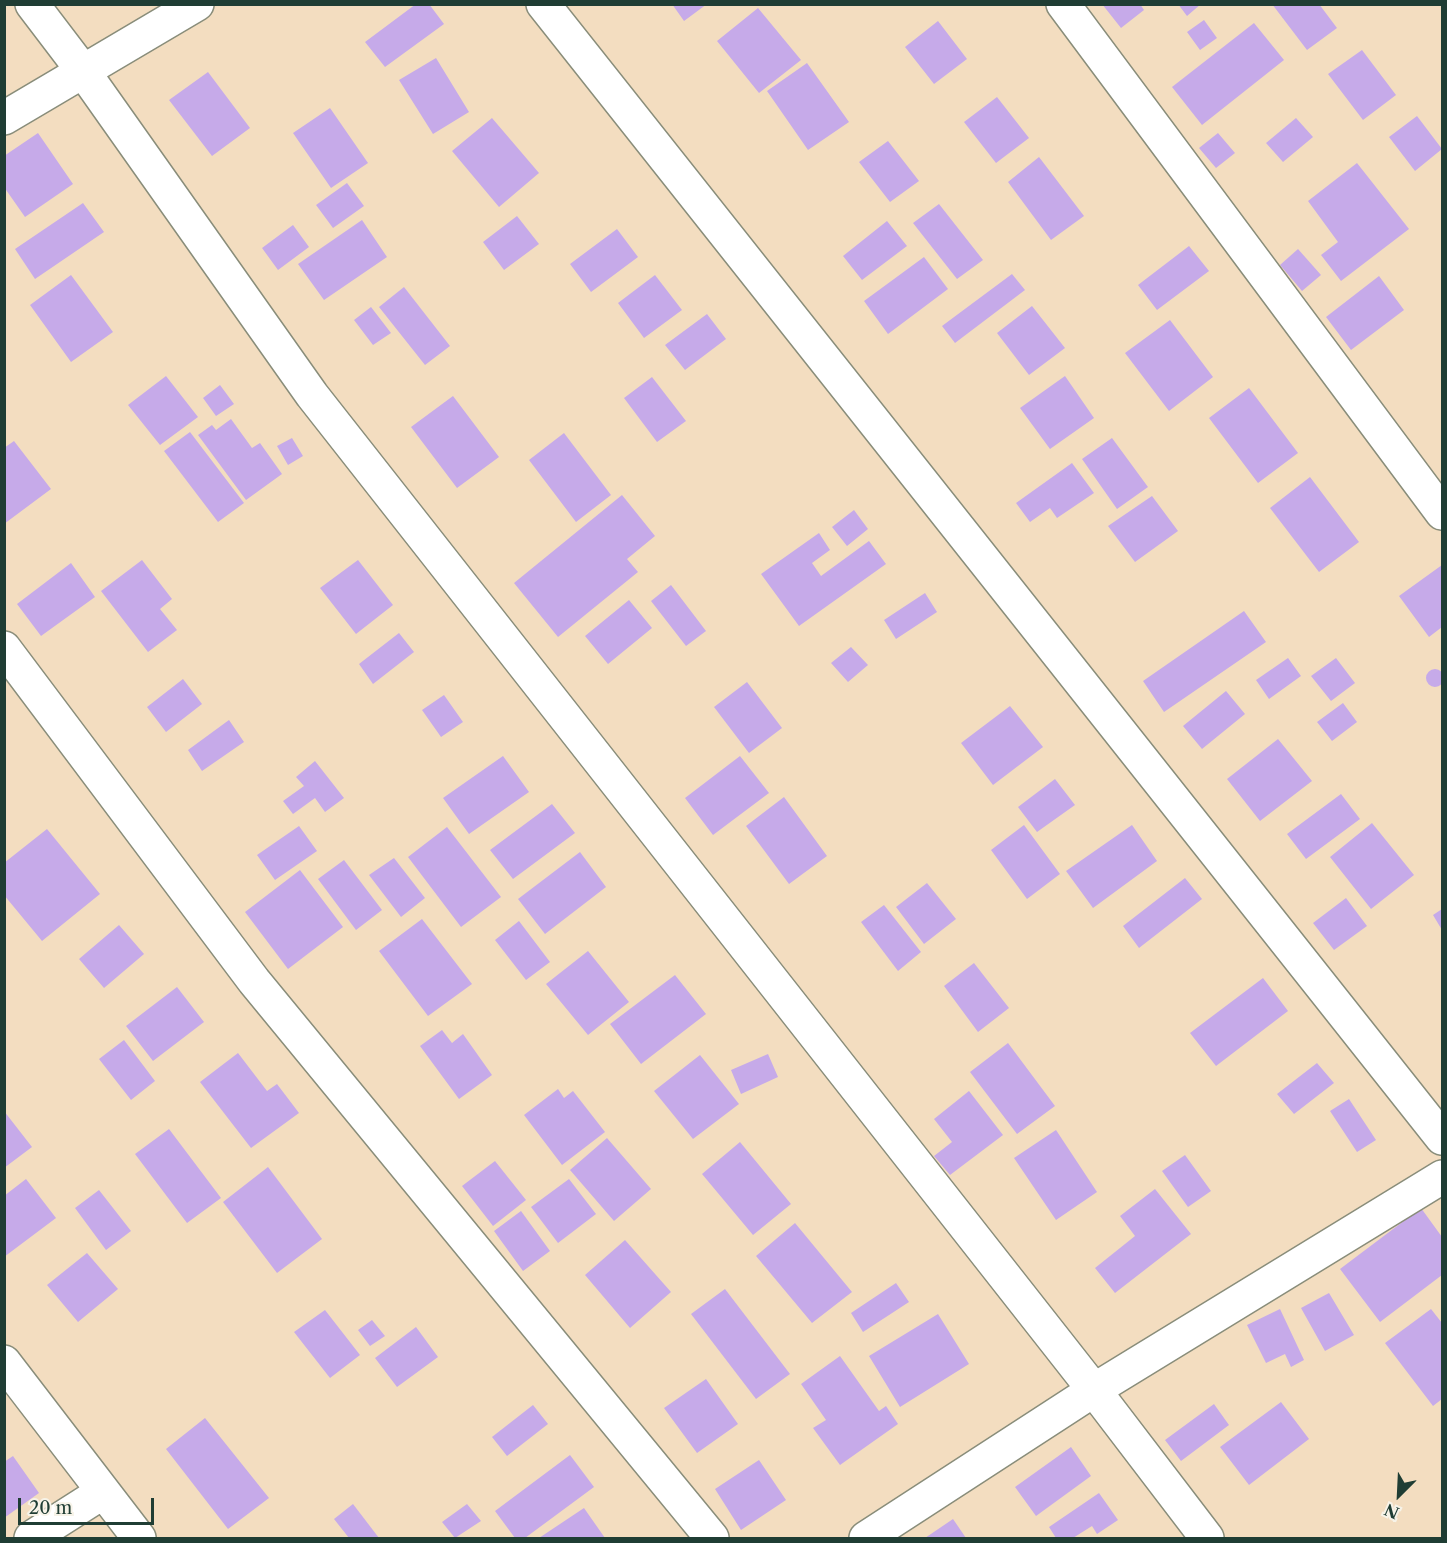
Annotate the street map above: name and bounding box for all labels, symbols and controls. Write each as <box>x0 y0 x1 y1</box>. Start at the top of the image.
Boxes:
north arrow <box>1369 1465 1429 1525</box>
scale bar <box>21 1486 158 1524</box>
text: 20 m <box>29 1497 72 1519</box>
text: N <box>1381 1499 1402 1523</box>

